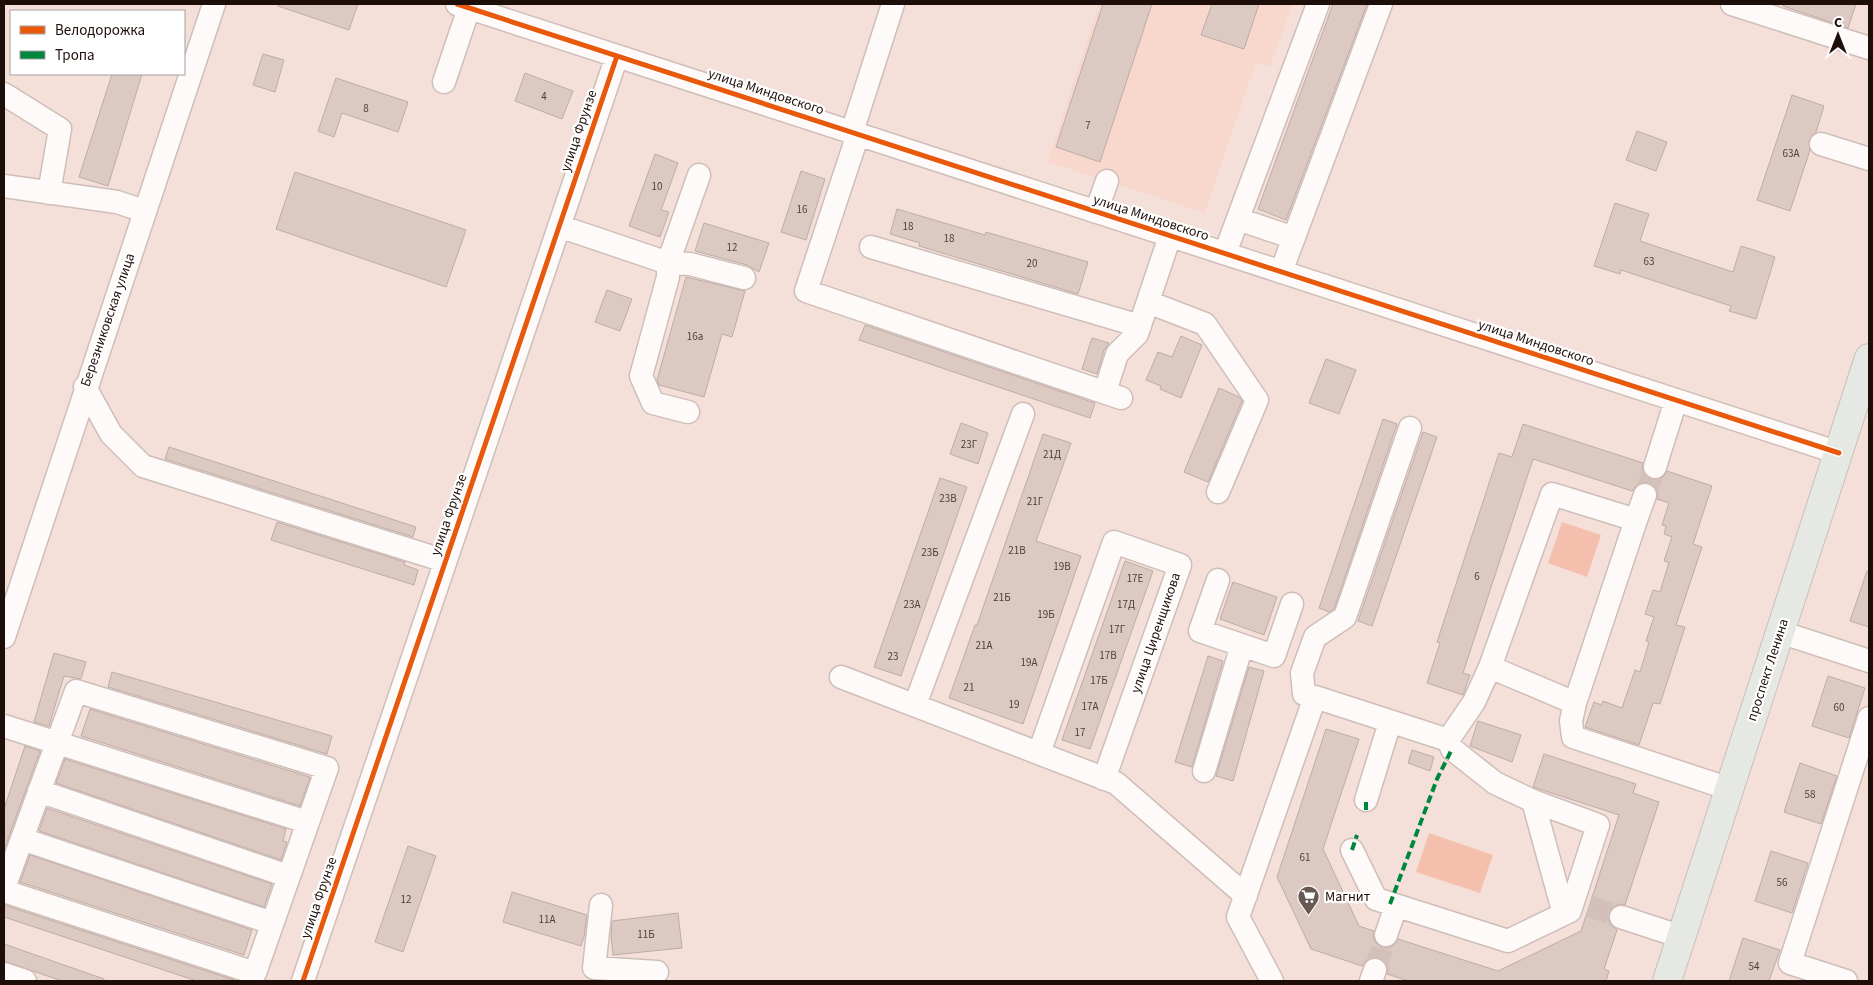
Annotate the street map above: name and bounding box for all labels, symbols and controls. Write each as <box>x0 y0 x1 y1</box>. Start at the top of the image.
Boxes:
legend <box>10 10 185 75</box>
north arrow <box>1813 10 1863 60</box>
text: С <box>1834 13 1842 33</box>
text: Велодорожка <box>55 20 145 41</box>
text: Тропа <box>55 45 95 66</box>
street label: улица Миндовского <box>705 64 827 120</box>
street label: улица Фрунзе <box>556 87 602 175</box>
house number: 4 <box>541 89 547 104</box>
house number: 8 <box>363 101 369 116</box>
house number: 7 <box>1085 118 1091 133</box>
house number: 63А <box>1783 146 1799 161</box>
house number: 10 <box>652 179 662 194</box>
street label: улица Миндовского <box>1090 190 1212 246</box>
house number: 16 <box>797 202 808 217</box>
house number: 18 <box>903 219 914 234</box>
house number: 18 <box>944 231 955 246</box>
house number: 12 <box>727 240 737 255</box>
street label: Березниковская улица <box>76 250 140 390</box>
house number: 63 <box>1644 254 1654 269</box>
house number: 20 <box>1027 256 1037 271</box>
street label: улица Миндовского <box>1475 315 1597 371</box>
house number: 16а <box>687 329 703 344</box>
house number: 23Г <box>961 437 978 452</box>
house number: 21Д <box>1043 447 1061 462</box>
street label: улица Фрунзе <box>426 471 472 559</box>
house number: 23В <box>939 491 957 506</box>
house number: 21Г <box>1027 494 1044 509</box>
house number: 21В <box>1008 543 1026 558</box>
house number: 23Б <box>921 545 939 560</box>
house number: 19В <box>1053 559 1071 574</box>
house number: 6 <box>1474 569 1480 584</box>
street label: улица Циренщикова <box>1126 570 1186 696</box>
house number: 17Е <box>1127 571 1144 586</box>
house number: 21Б <box>993 590 1011 605</box>
house number: 23А <box>904 597 920 612</box>
house number: 17Д <box>1117 597 1135 612</box>
house number: 19Б <box>1037 607 1055 622</box>
street label: проспект Ленина <box>1742 616 1794 724</box>
house number: 17Г <box>1109 622 1126 637</box>
house number: 21А <box>976 638 992 653</box>
house number: 17В <box>1099 648 1117 663</box>
house number: 23 <box>888 649 898 664</box>
house number: 19А <box>1021 655 1037 670</box>
house number: 17Б <box>1090 673 1108 688</box>
house number: 21 <box>964 680 974 695</box>
house number: 19 <box>1009 697 1019 712</box>
house number: 17А <box>1082 699 1098 714</box>
house number: 60 <box>1834 700 1844 715</box>
house number: 17 <box>1075 725 1085 740</box>
house number: 58 <box>1805 787 1816 802</box>
house number: 61 <box>1300 850 1310 865</box>
street label: улица Фрунзе <box>296 854 342 942</box>
house number: 56 <box>1777 875 1788 890</box>
supermarket icon: Магнит <box>1297 885 1321 916</box>
place label: Магнит <box>1325 887 1371 907</box>
house number: 12 <box>401 892 411 907</box>
house number: 11А <box>539 912 555 927</box>
house number: 11Б <box>637 927 655 942</box>
house number: 54 <box>1749 959 1760 974</box>

